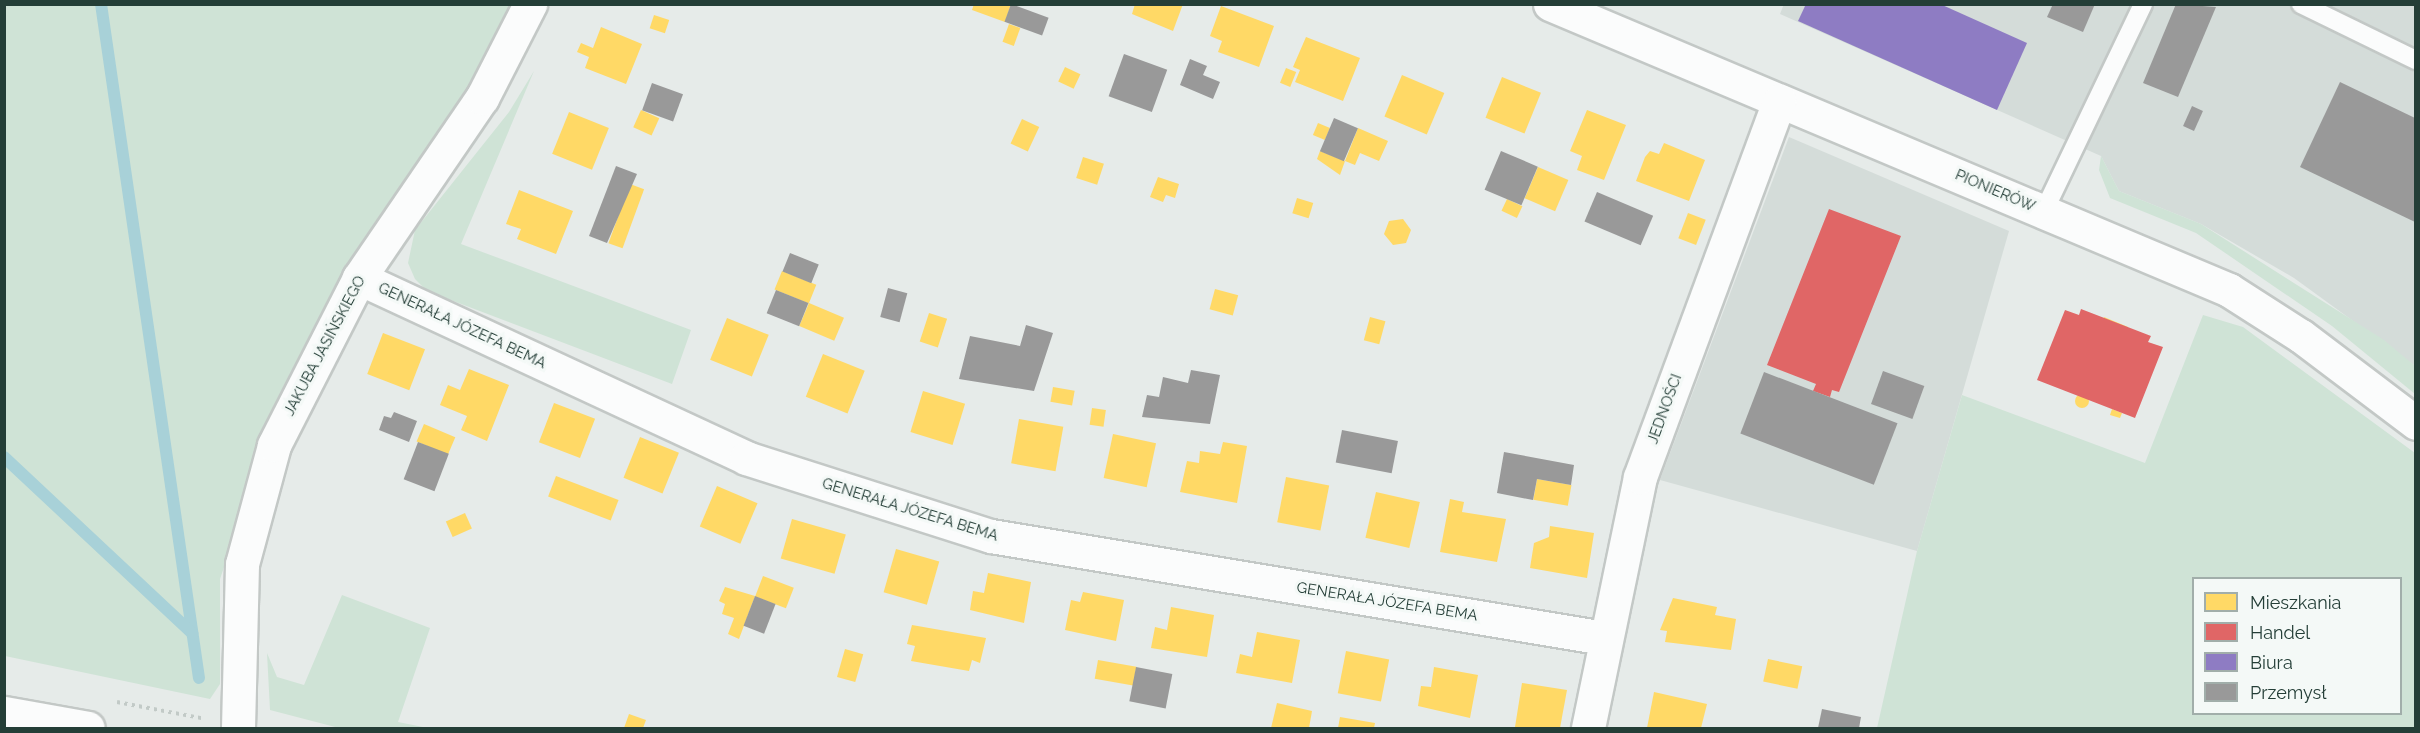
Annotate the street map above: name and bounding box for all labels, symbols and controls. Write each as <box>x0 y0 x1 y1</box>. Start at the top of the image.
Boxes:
street label: PIONIERÓW <box>1952 166 2038 216</box>
street label: JAKUBA JASIŃSKIEGO <box>280 273 370 419</box>
street label: GENERAŁA JÓZEFA BEMA <box>375 279 549 373</box>
street label: JEDNOŚCI <box>1644 372 1686 446</box>
street label: GENERAŁA JÓZEFA BEMA <box>819 474 1001 546</box>
legend <box>2192 577 2402 715</box>
street label: GENERAŁA JÓZEFA BEMA <box>1295 579 1479 625</box>
text: Mieszkania <box>2250 592 2341 613</box>
text: Handel <box>2250 622 2310 643</box>
text: Biura <box>2250 652 2293 673</box>
text: Przemysł <box>2250 682 2327 703</box>

